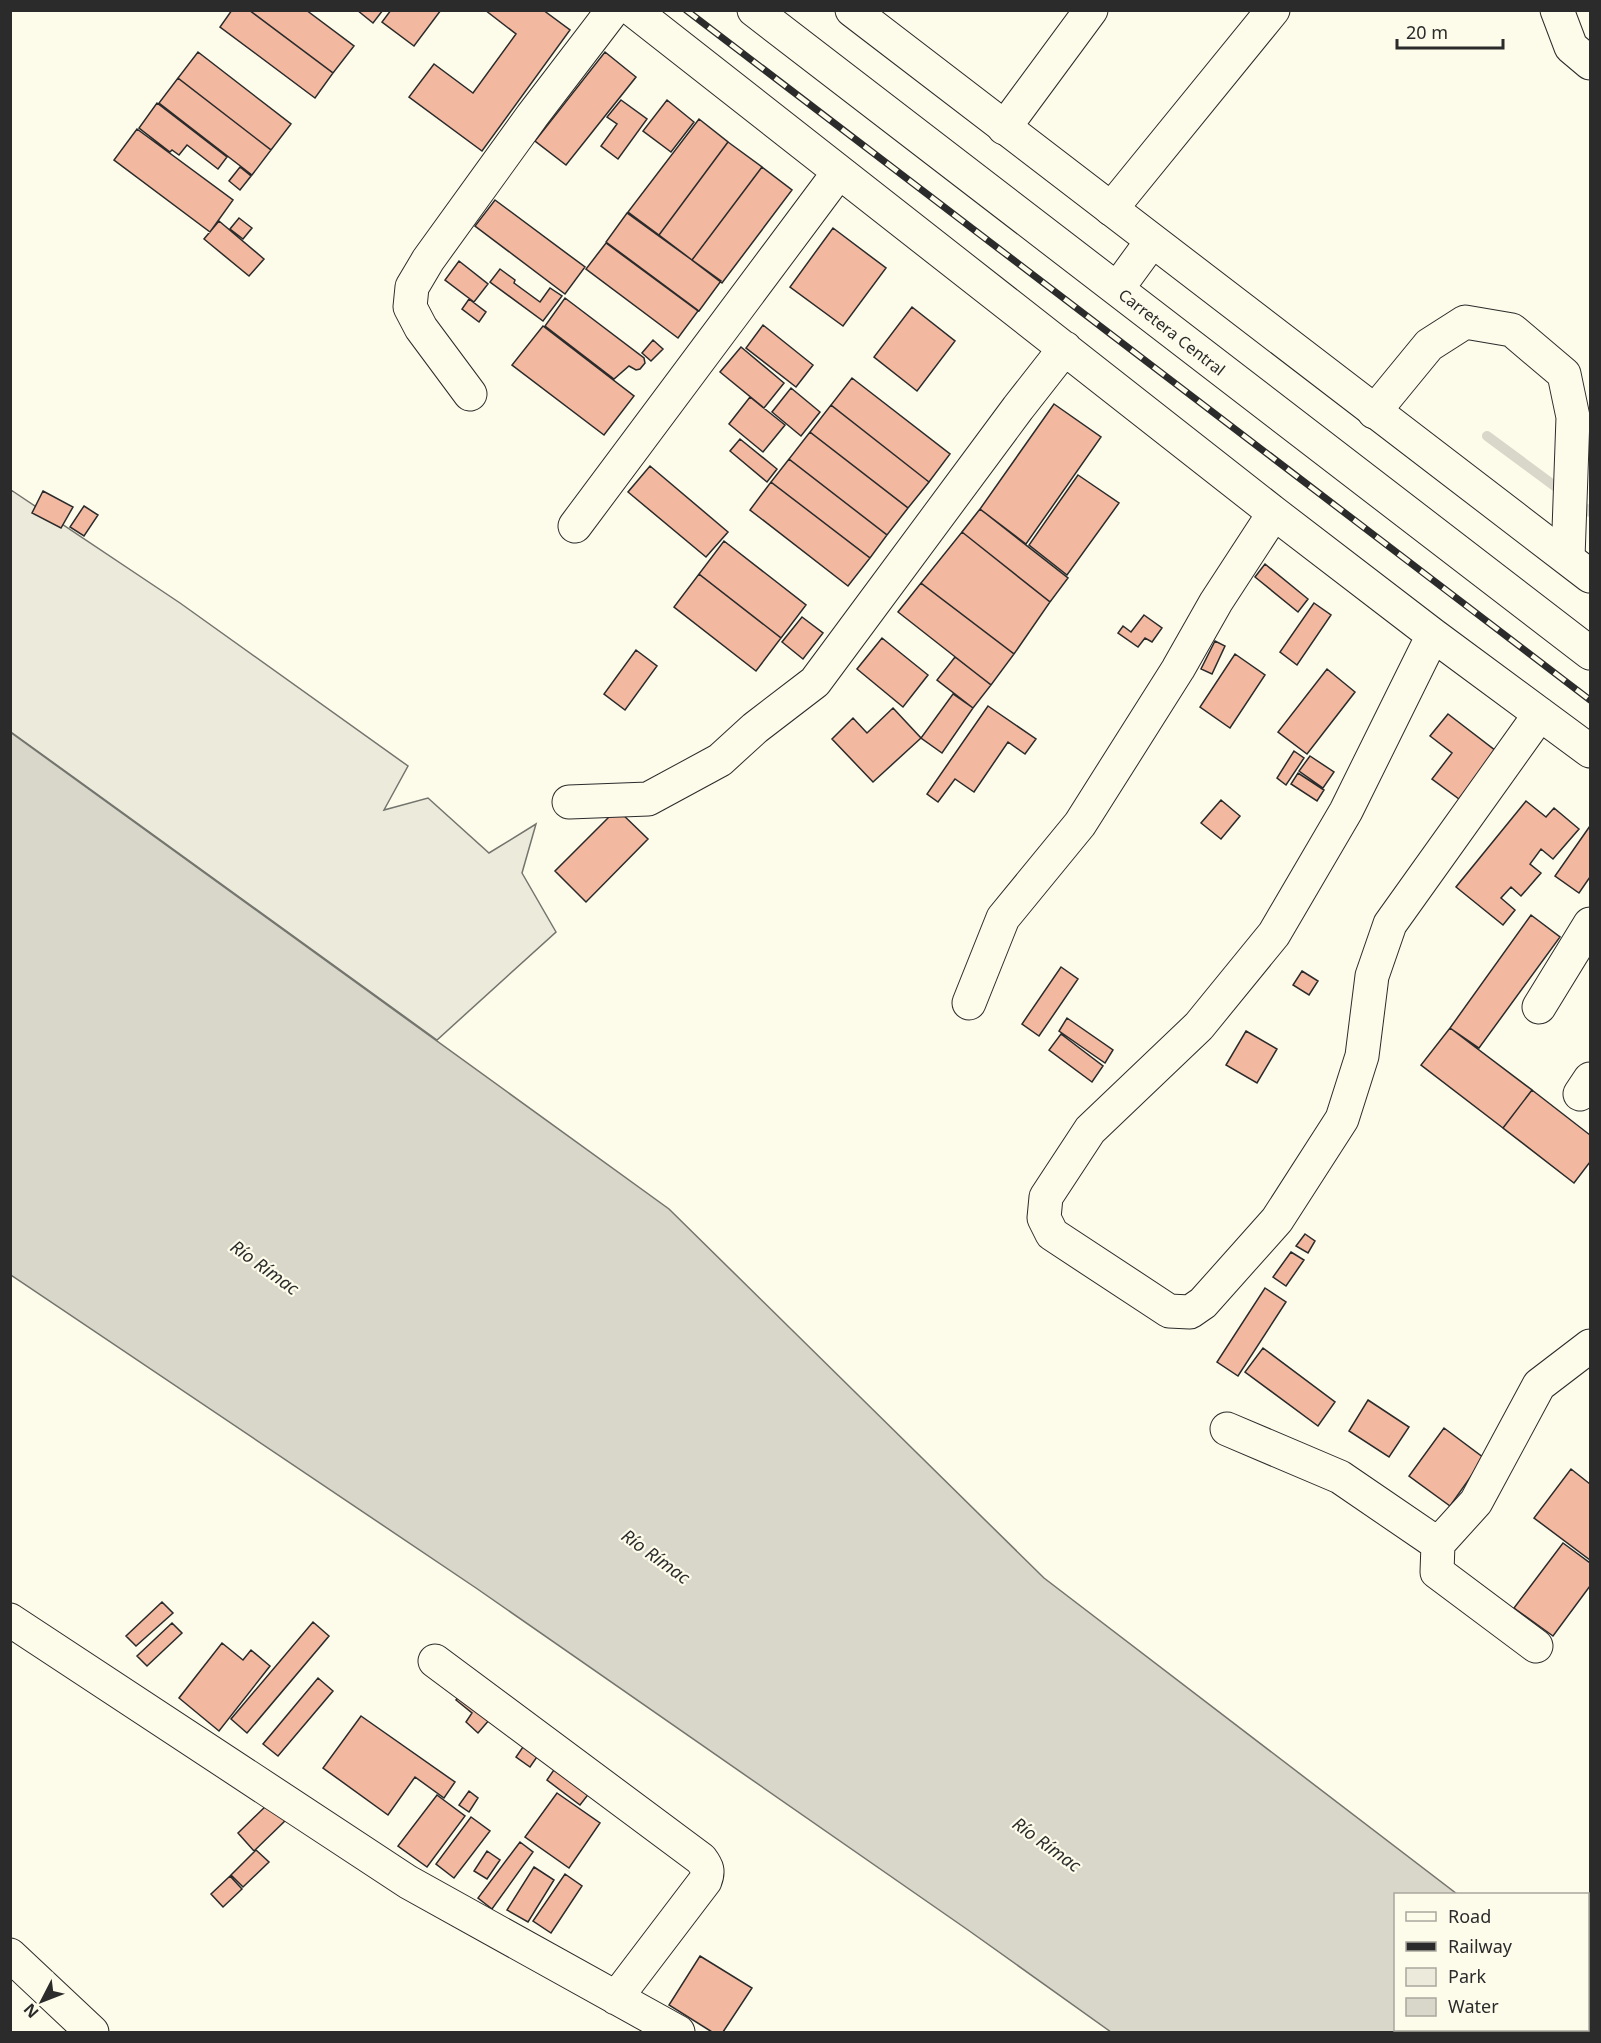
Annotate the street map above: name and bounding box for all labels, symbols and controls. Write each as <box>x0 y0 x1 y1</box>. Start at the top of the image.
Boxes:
scale bar <box>1397 12 1504 50</box>
text: 20 m <box>1406 20 1448 44</box>
street label: Carretera Central <box>1114 283 1230 381</box>
water label: Río Rímac <box>226 1234 305 1300</box>
water label: Río Rímac <box>617 1523 696 1589</box>
water label: Río Rímac <box>1008 1811 1087 1877</box>
legend <box>1394 1893 1589 2031</box>
text: Road <box>1448 1904 1491 1928</box>
text: Railway <box>1448 1934 1513 1958</box>
text: Park <box>1448 1964 1486 1988</box>
north arrow <box>12 1971 72 2031</box>
text: Water <box>1448 1994 1499 2018</box>
text: N <box>18 1999 43 2023</box>

